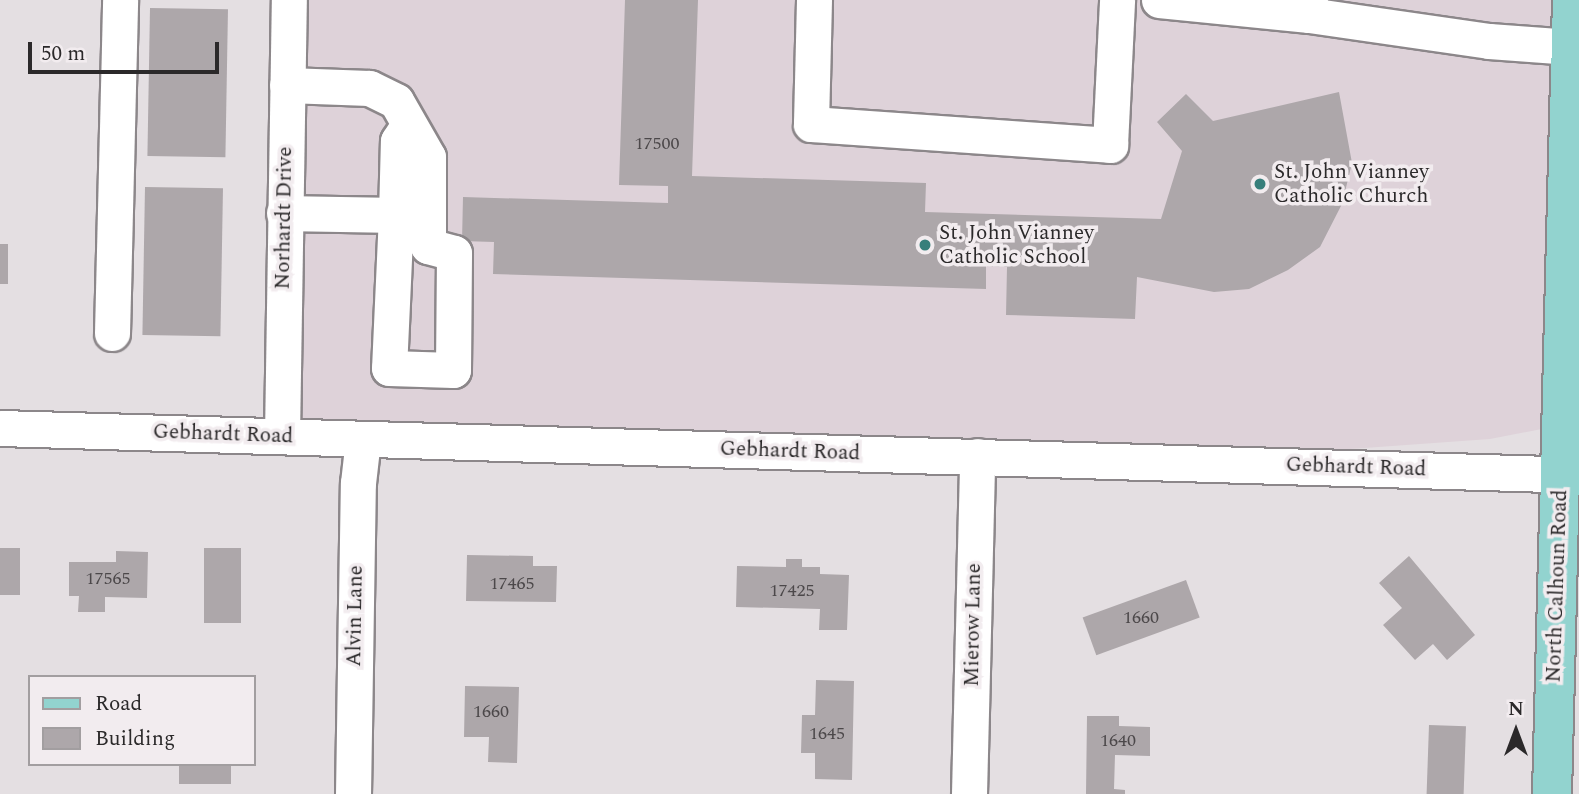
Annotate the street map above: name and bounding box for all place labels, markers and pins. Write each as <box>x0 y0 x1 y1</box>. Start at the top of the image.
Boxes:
place label: St. John Vianney Catholic Church <box>1274 159 1429 209</box>
marker: St. John Vianney Catholic Church <box>1252 176 1268 192</box>
place label: St. John Vianney Catholic School <box>939 220 1094 270</box>
marker: St. John Vianney Catholic School <box>917 237 933 253</box>

